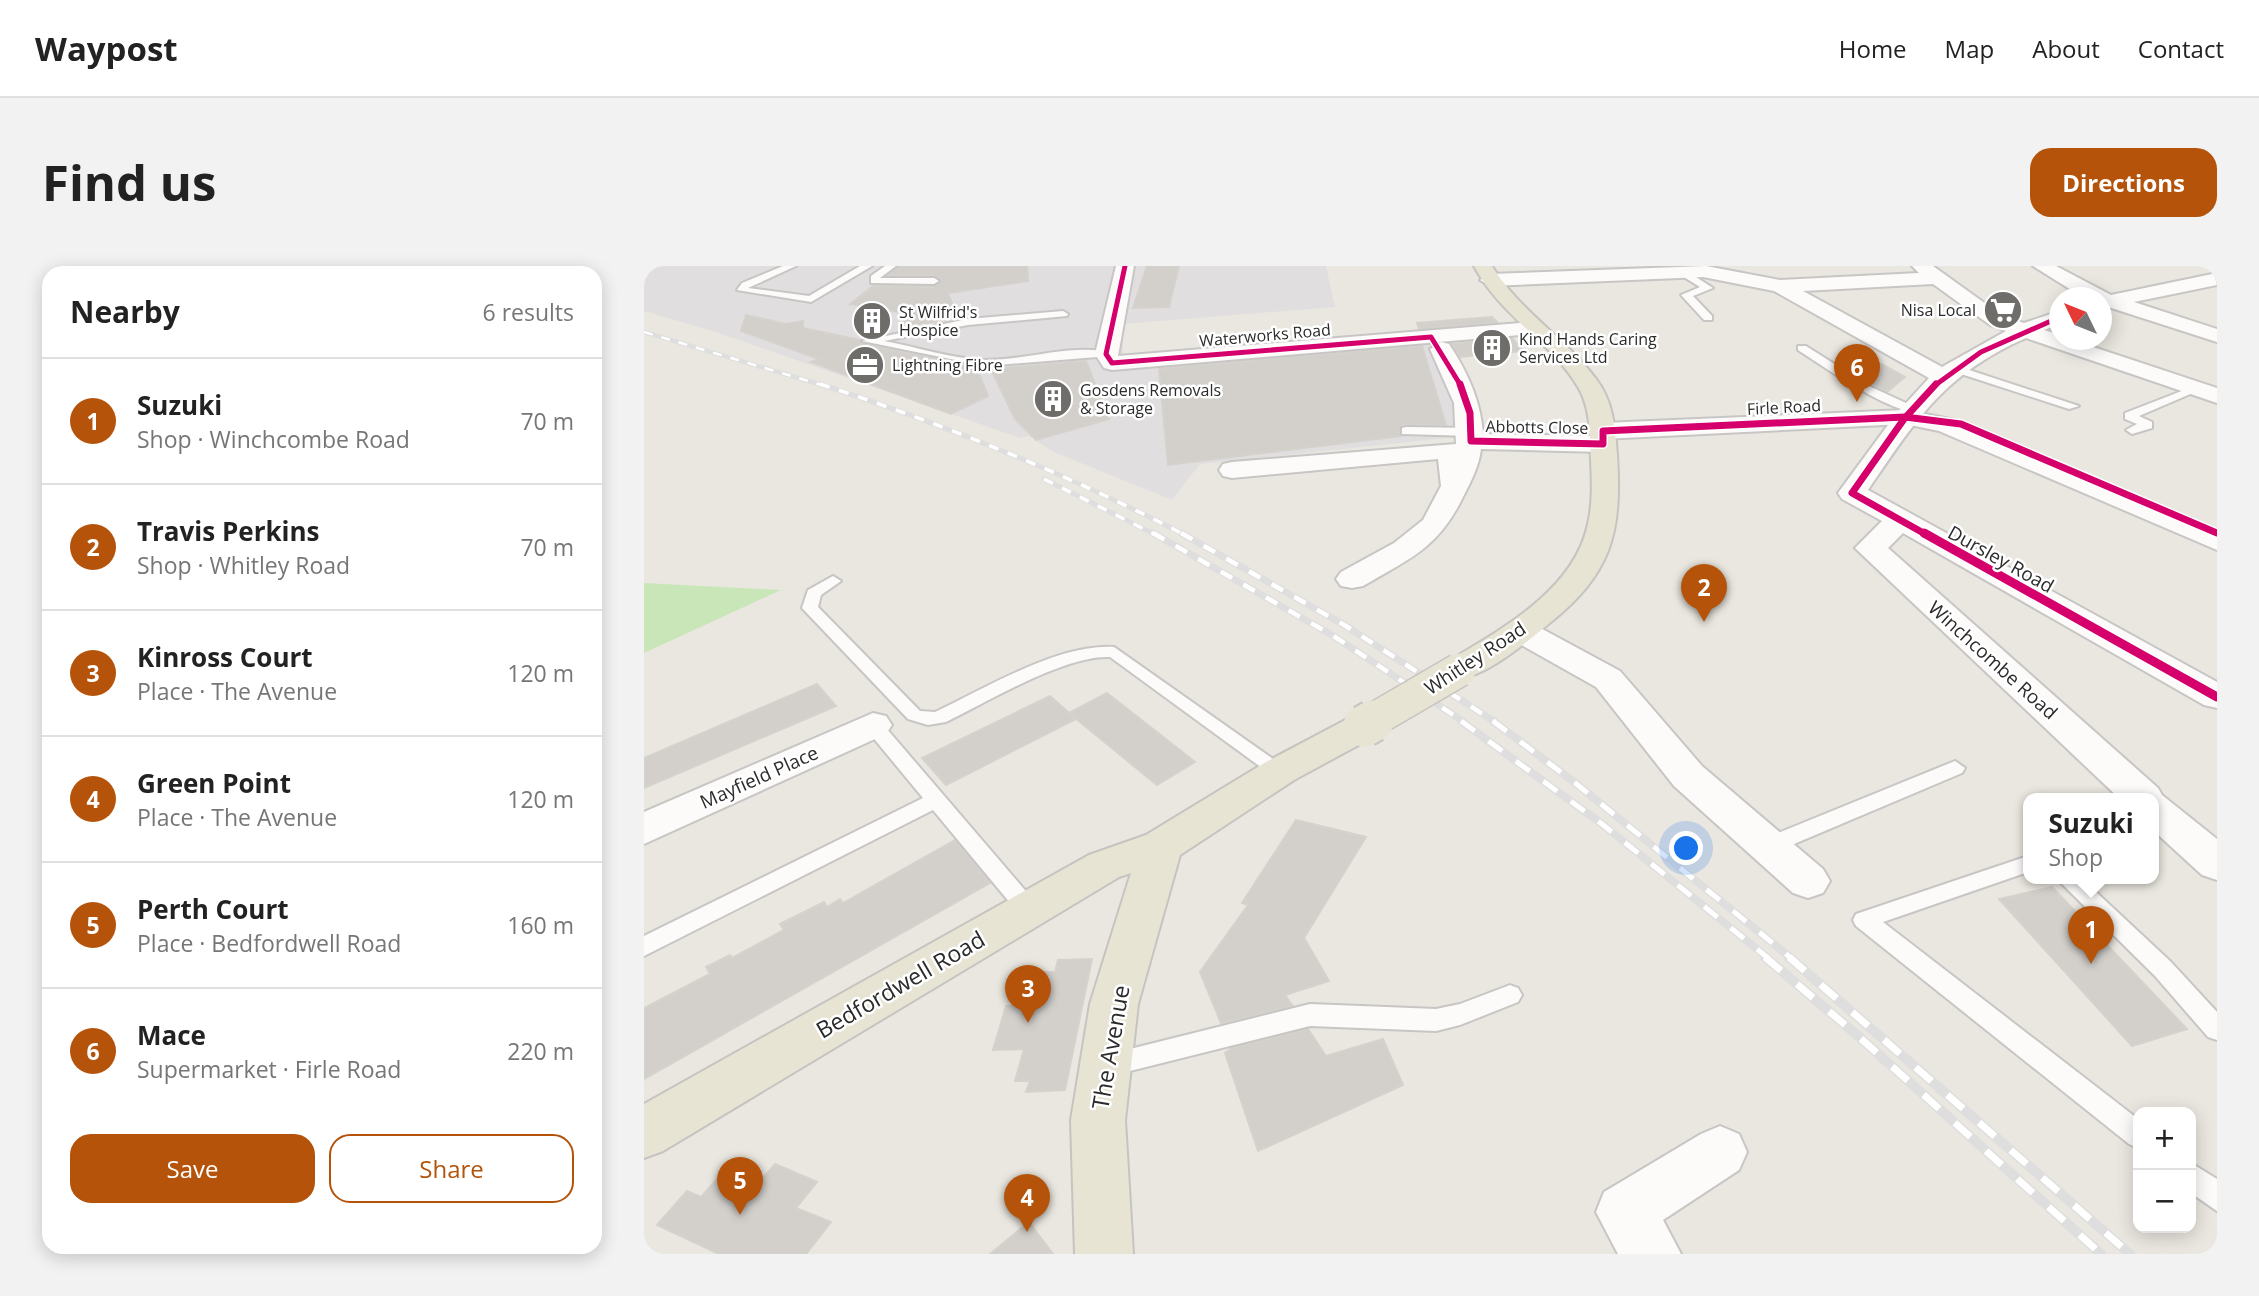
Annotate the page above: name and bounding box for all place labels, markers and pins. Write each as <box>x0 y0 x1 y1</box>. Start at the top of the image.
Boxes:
supermarket icon: Nisa Local <box>1982 289 2024 331</box>
place label: Nisa Local <box>1901 299 1976 321</box>
building icon: St Wilfrid's Hospice <box>851 300 893 342</box>
place label: St Wilfrid's Hospice <box>899 301 977 341</box>
building icon: Kind Hands Caring Services Ltd <box>1471 327 1513 369</box>
place label: Kind Hands Caring Services Ltd <box>1519 328 1657 368</box>
office icon: Lightning Fibre <box>844 344 886 386</box>
pin: 6 <box>1834 344 1880 402</box>
place label: Lightning Fibre <box>892 354 1003 376</box>
building icon: Gosdens Removals & Storage <box>1032 378 1074 420</box>
place label: Gosdens Removals & Storage <box>1080 379 1221 419</box>
pin: 2 <box>1681 564 1727 622</box>
pin: 1 <box>2068 906 2114 964</box>
pin: 3 <box>1005 965 1051 1023</box>
pin: 5 <box>717 1157 763 1215</box>
pin: 4 <box>1004 1174 1050 1232</box>

